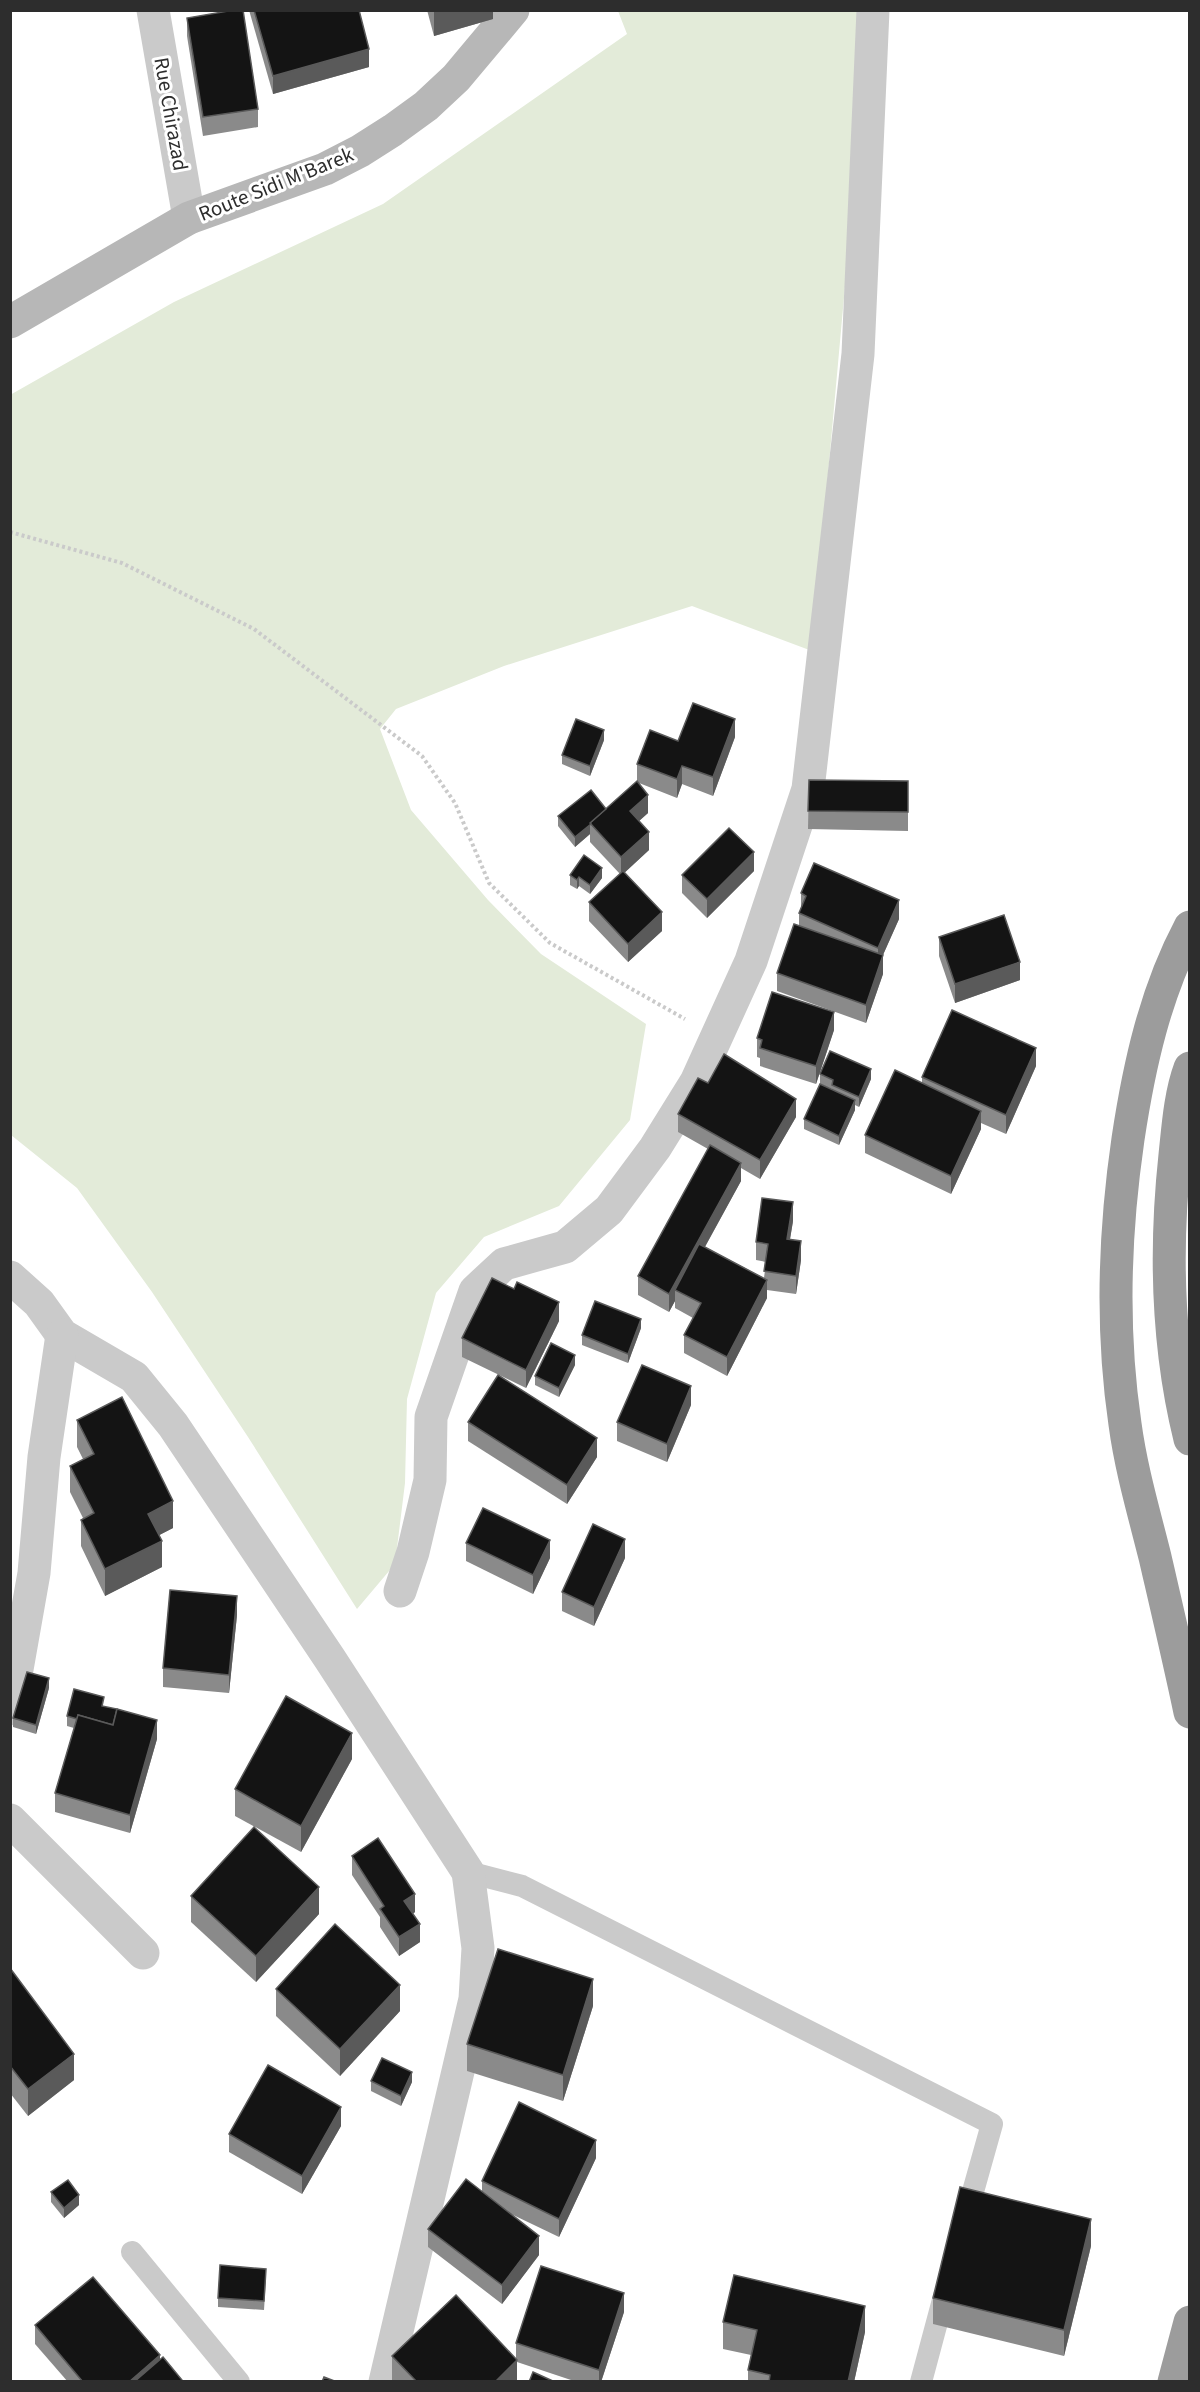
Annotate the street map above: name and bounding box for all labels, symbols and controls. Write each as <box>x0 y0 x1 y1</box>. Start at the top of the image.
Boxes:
street label: Rue Chirazad <box>146 55 196 173</box>
street label: Route Sidi M'Barek <box>194 139 359 229</box>

